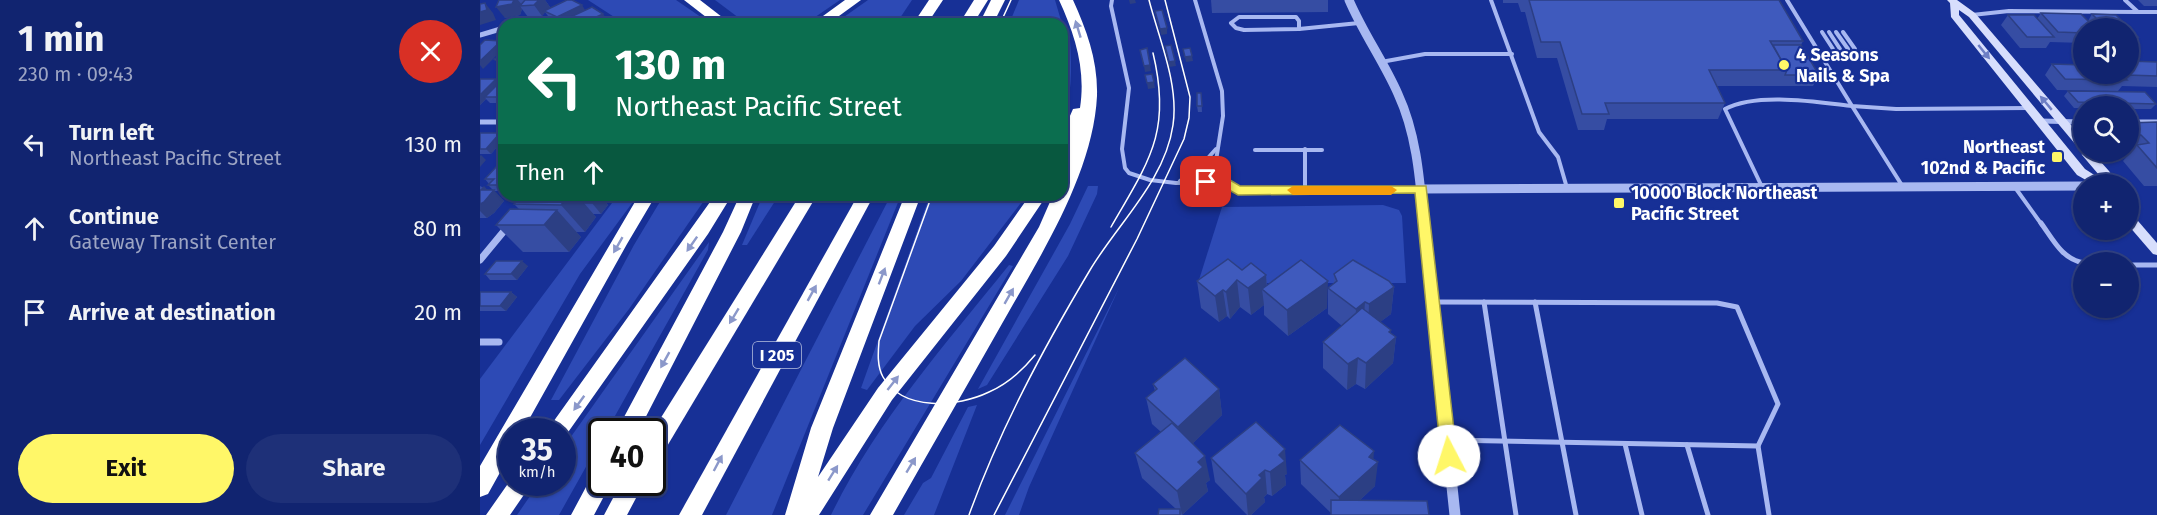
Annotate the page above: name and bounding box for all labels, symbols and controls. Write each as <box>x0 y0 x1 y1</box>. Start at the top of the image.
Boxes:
text: 1 min <box>18 17 105 61</box>
map controls <box>2073 18 2139 318</box>
button: sound <box>2073 18 2139 84</box>
button: close <box>399 20 462 83</box>
one-way arrow <box>1073 20 1082 38</box>
text: 130 m <box>615 40 726 90</box>
icon: left <box>516 42 594 120</box>
place label: 4 Seasons Nails & Spa <box>1796 44 1890 87</box>
one-way arrow <box>1977 44 1990 60</box>
marker: 4 Seasons Nails & Spa <box>1777 58 1791 72</box>
text: 230 m · 09:43 <box>18 62 133 86</box>
text: Northeast Pacific Street <box>615 91 902 123</box>
one-way arrow <box>2040 96 2053 111</box>
button: search <box>2073 96 2139 162</box>
text: Turn left <box>69 119 154 146</box>
icon: left <box>18 128 51 161</box>
text: 130 m <box>405 131 462 158</box>
place label: Northeast 102nd & Pacific <box>1921 136 2046 179</box>
text: Northeast Pacific Street <box>69 146 281 170</box>
marker: Northeast 102nd & Pacific <box>2050 150 2064 164</box>
icon: ahead <box>577 156 610 189</box>
pin <box>1180 156 1231 207</box>
text: Then <box>516 159 565 186</box>
icon: arrive <box>1189 165 1222 198</box>
button: + <box>2073 174 2139 240</box>
place label: 10000 Block Northeast Pacific Street <box>1631 182 1819 225</box>
marker: 10000 Block Northeast Pacific Street <box>1612 196 1626 210</box>
text: Continue <box>69 203 159 230</box>
icon: ahead <box>18 212 51 245</box>
text: 80 m <box>413 215 462 242</box>
text: Gateway Transit Center <box>69 230 276 254</box>
one-way arrow <box>686 235 698 251</box>
one-way arrow <box>612 237 623 253</box>
button: − <box>2073 252 2139 318</box>
one-way arrow <box>877 267 887 285</box>
one-way arrow <box>807 284 817 301</box>
one-way arrow <box>1004 287 1014 304</box>
icon: arrive <box>18 296 51 329</box>
text: Arrive at destination <box>69 299 276 326</box>
text: 20 m <box>414 299 462 326</box>
one-way arrow <box>729 308 739 325</box>
road number: I 205 <box>753 342 801 368</box>
one-way arrow <box>660 352 670 369</box>
one-way arrow <box>887 375 899 390</box>
one-way arrow <box>573 395 585 410</box>
speed limit sign: 40 <box>588 418 666 496</box>
position arrow <box>1417 424 1481 488</box>
text: 35 <box>521 432 553 468</box>
button: Exit <box>18 434 234 503</box>
button: Share <box>246 434 462 503</box>
one-way arrow <box>713 455 723 472</box>
one-way arrow <box>906 456 916 473</box>
text: km/h <box>518 463 556 481</box>
one-way arrow <box>827 465 838 481</box>

